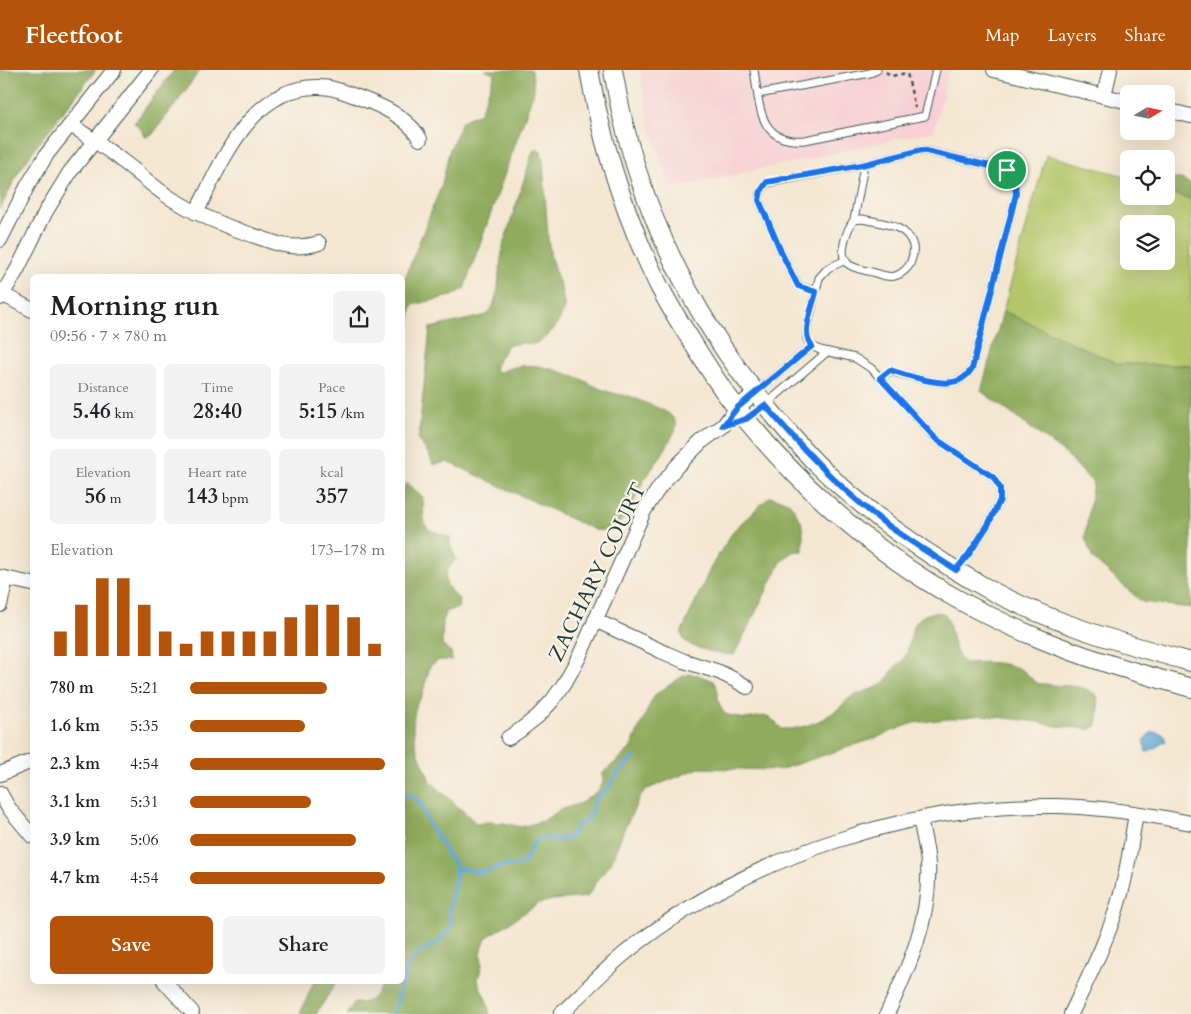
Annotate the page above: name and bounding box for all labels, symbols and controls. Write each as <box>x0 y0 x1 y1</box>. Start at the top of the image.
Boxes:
text: Fleetfoot <box>25 19 122 52</box>
text: Map <box>985 23 1020 48</box>
text: Layers <box>1048 23 1097 48</box>
text: Share <box>1125 23 1166 48</box>
north arrow <box>1120 85 1175 140</box>
map controls <box>1120 85 1175 270</box>
pin <box>986 149 1028 191</box>
button: locate <box>1120 150 1175 205</box>
icon: arrive <box>993 156 1021 184</box>
button: layers <box>1120 215 1175 270</box>
text: Morning run <box>50 287 219 325</box>
button: share <box>333 291 385 343</box>
text: 09:56 · 7 × 780 m <box>50 325 167 347</box>
text: Distance <box>78 378 129 397</box>
text: Time <box>201 378 234 397</box>
text: Pace <box>318 378 345 397</box>
text: 5.46 <box>72 397 111 426</box>
text: 28:40 <box>193 397 242 426</box>
text: 5:15 <box>299 397 337 426</box>
text: km <box>111 404 134 423</box>
text: /km <box>337 404 365 423</box>
text: Elevation <box>75 463 131 482</box>
text: Heart rate <box>188 463 247 482</box>
text: kcal <box>320 463 344 482</box>
street label: ZACHARY COURT <box>542 478 653 666</box>
text: 56 <box>85 482 106 511</box>
text: 143 <box>186 482 218 511</box>
text: 357 <box>316 482 348 511</box>
text: m <box>106 489 122 508</box>
text: bpm <box>218 489 249 508</box>
text: Elevation <box>50 539 114 561</box>
text: 173–178 m <box>309 539 385 561</box>
text: 780 m <box>50 677 94 699</box>
text: 5:21 <box>130 677 159 699</box>
text: 1.6 km <box>50 715 100 737</box>
text: 5:35 <box>130 715 159 737</box>
text: 2.3 km <box>50 753 100 775</box>
text: 4:54 <box>130 753 159 775</box>
text: 3.1 km <box>50 791 100 813</box>
text: 5:31 <box>130 791 159 813</box>
text: 3.9 km <box>50 829 100 851</box>
text: 5:06 <box>130 829 159 851</box>
text: 4.7 km <box>50 867 100 889</box>
text: 4:54 <box>130 867 159 889</box>
button: Save <box>50 916 213 974</box>
button: Share <box>223 916 385 974</box>

